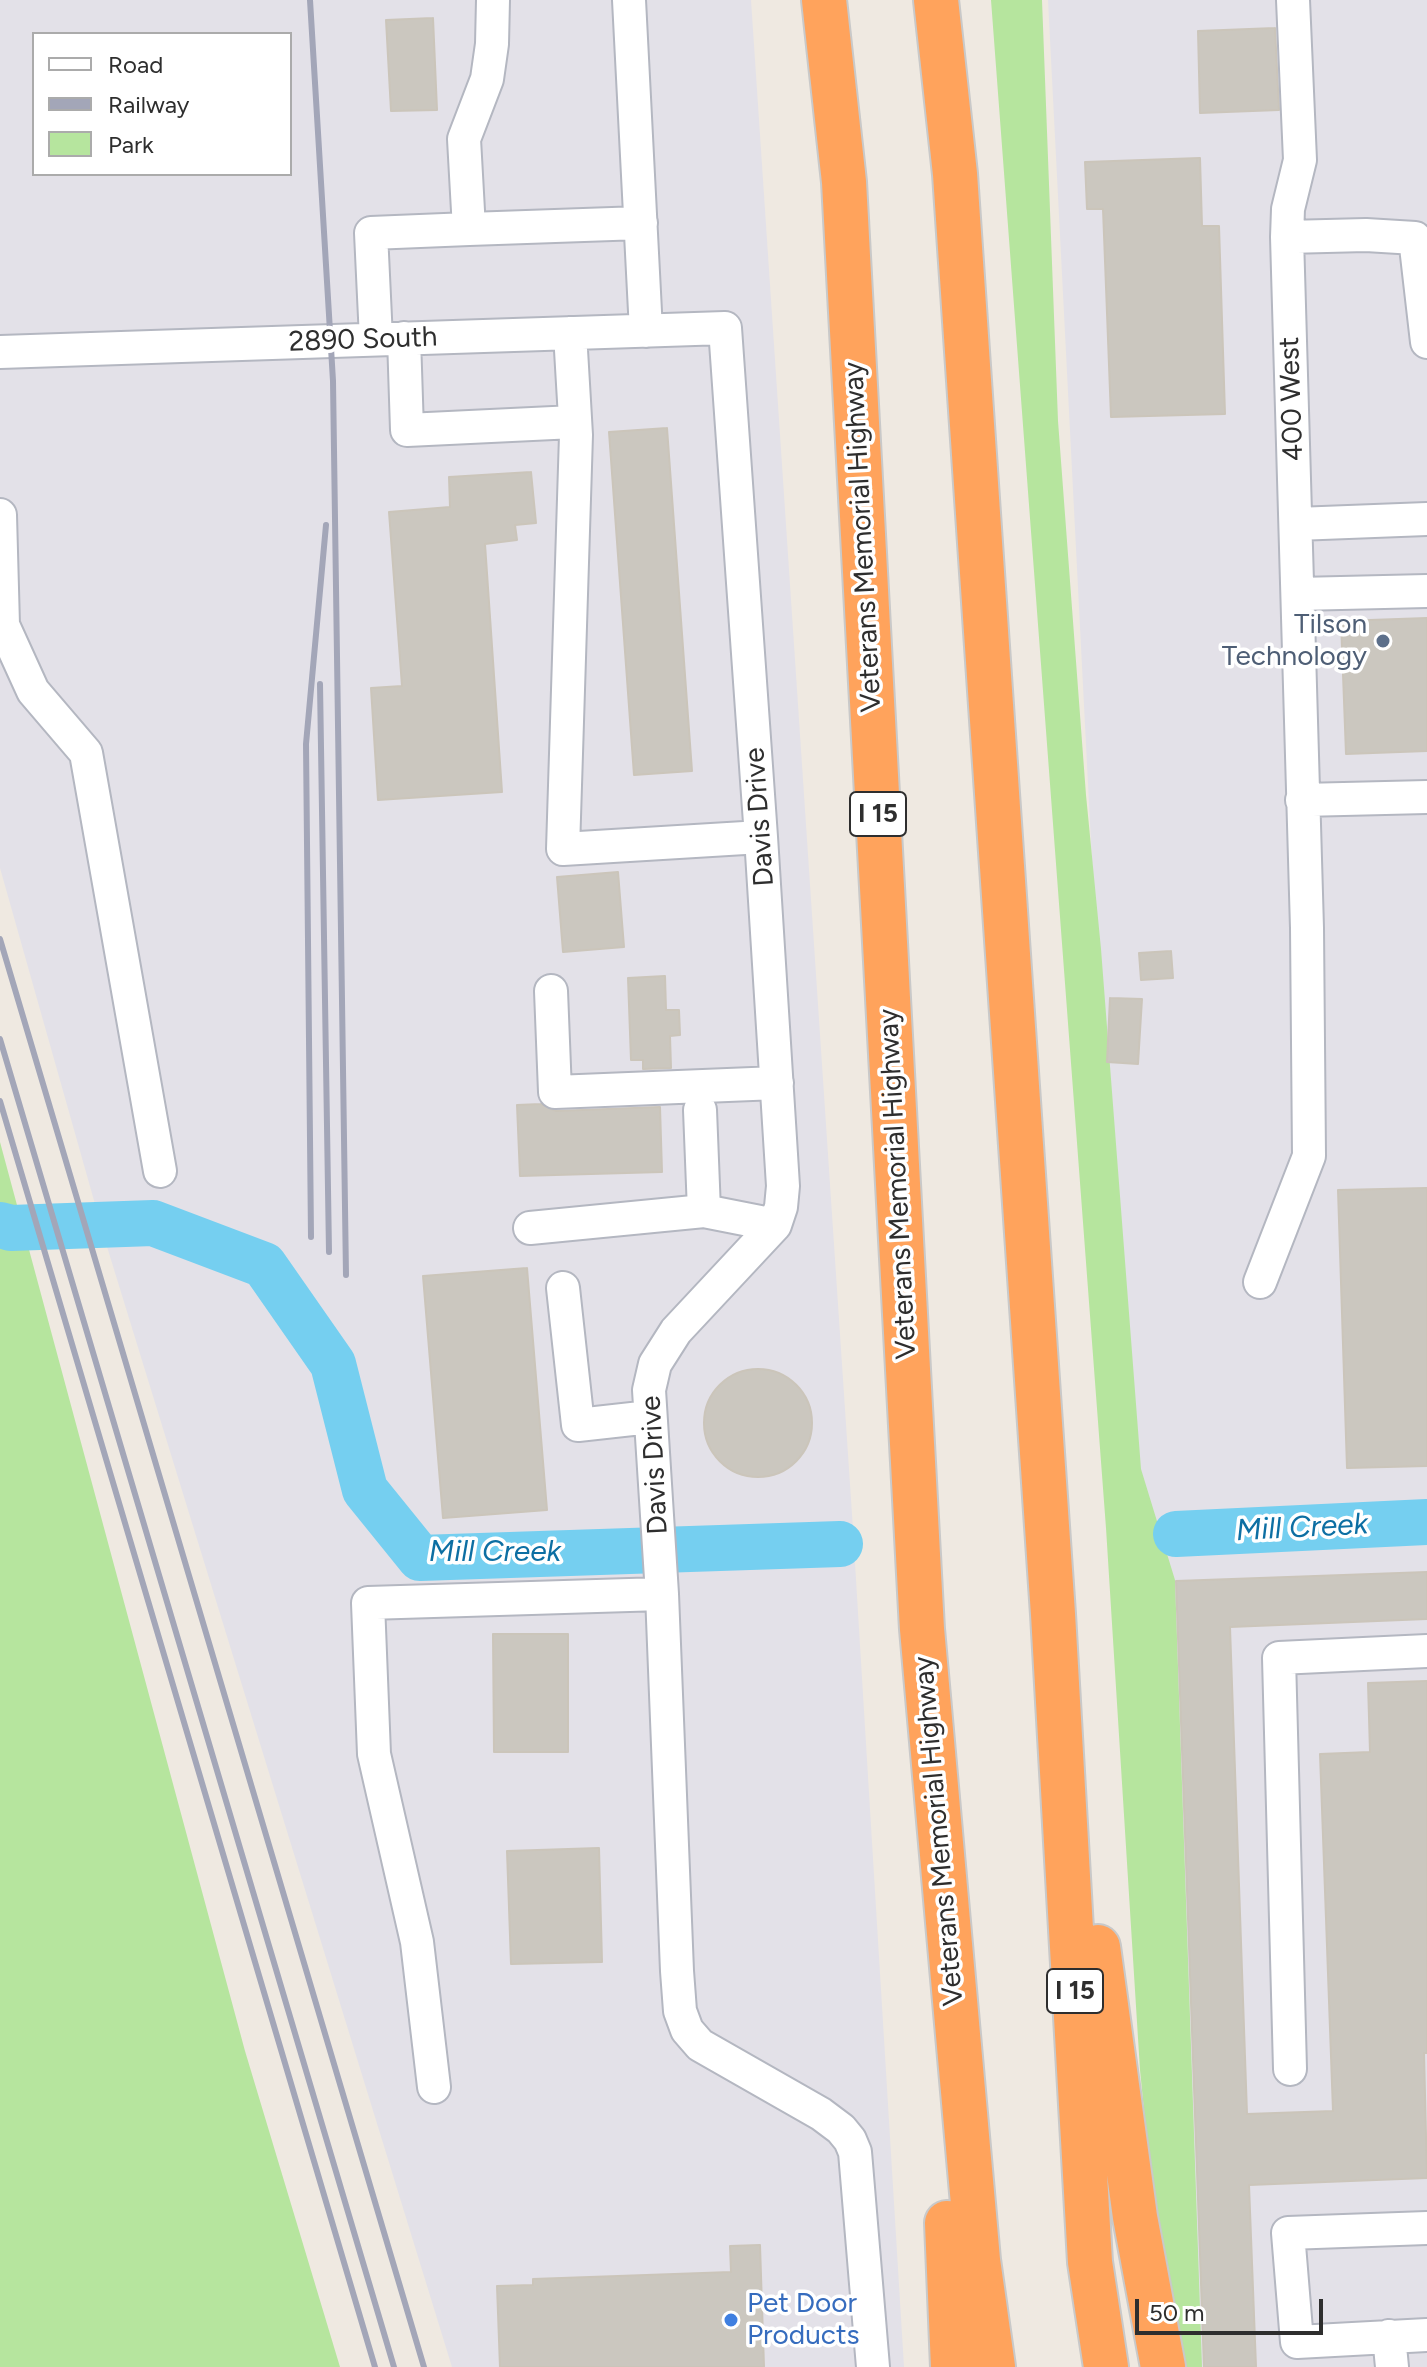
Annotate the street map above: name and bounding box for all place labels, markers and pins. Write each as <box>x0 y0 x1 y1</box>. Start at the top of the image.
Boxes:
place label: Tilson Technology <box>1222 608 1367 674</box>
marker: Tilson Technology <box>1374 632 1392 650</box>
place label: Pet Door Products <box>747 2287 860 2353</box>
marker: Pet Door Products <box>722 2311 740 2329</box>

